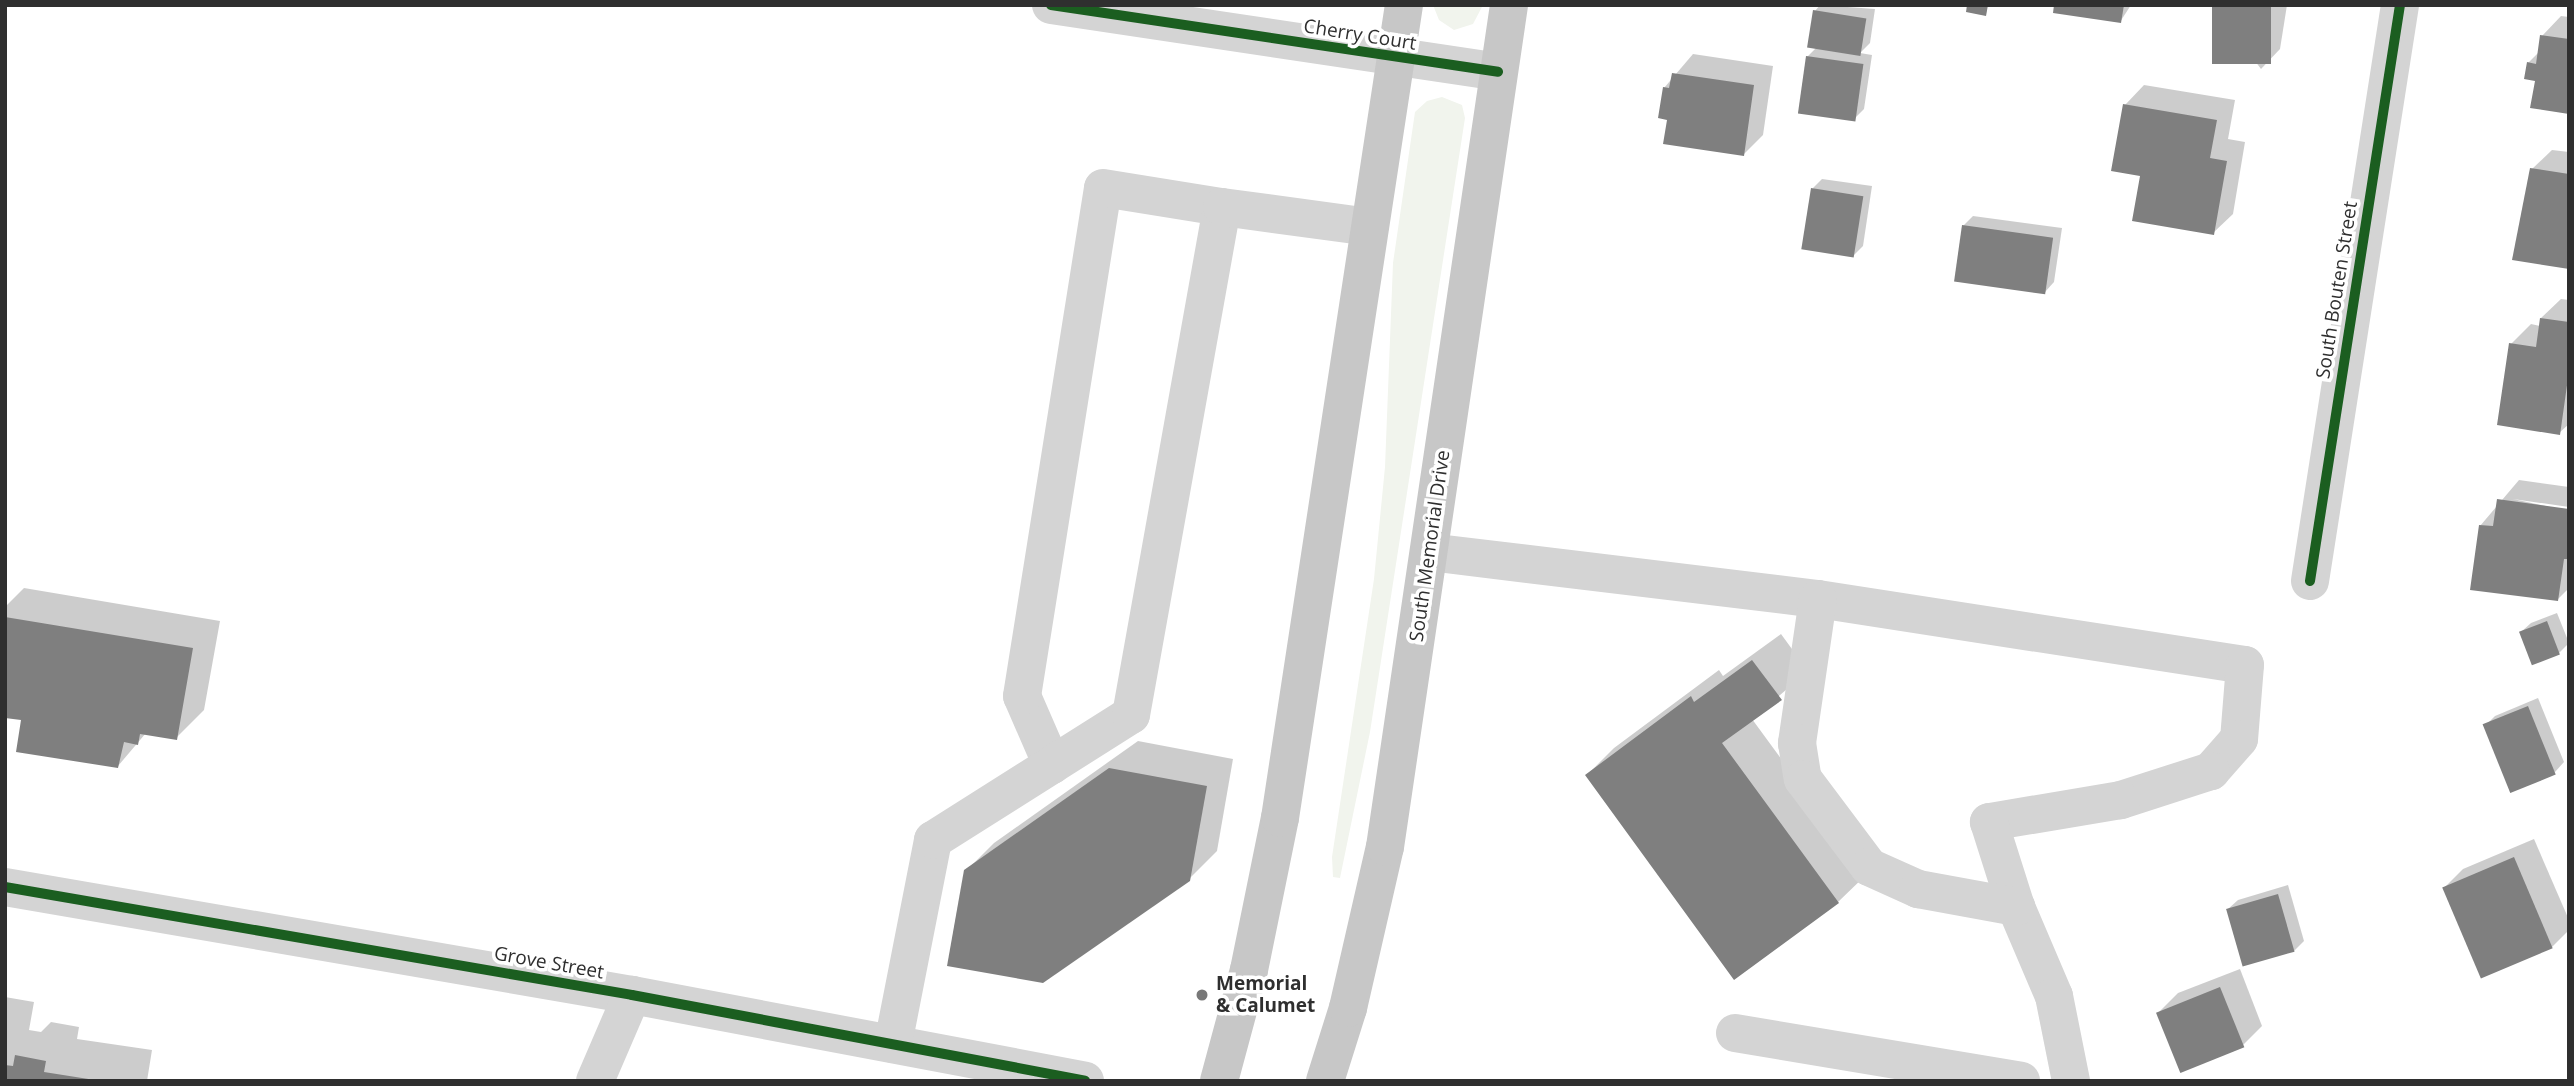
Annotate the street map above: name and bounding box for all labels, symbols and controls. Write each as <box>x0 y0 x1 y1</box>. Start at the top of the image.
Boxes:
street label: Cherry Court <box>1302 15 1418 55</box>
street label: South Bouten Street <box>2312 200 2362 380</box>
street label: South Memorial Drive <box>1405 449 1455 643</box>
street label: Grove Street <box>492 942 606 984</box>
place label: Memorial & Calumet <box>1216 973 1315 1017</box>
marker: Memorial & Calumet <box>1194 987 1210 1003</box>

